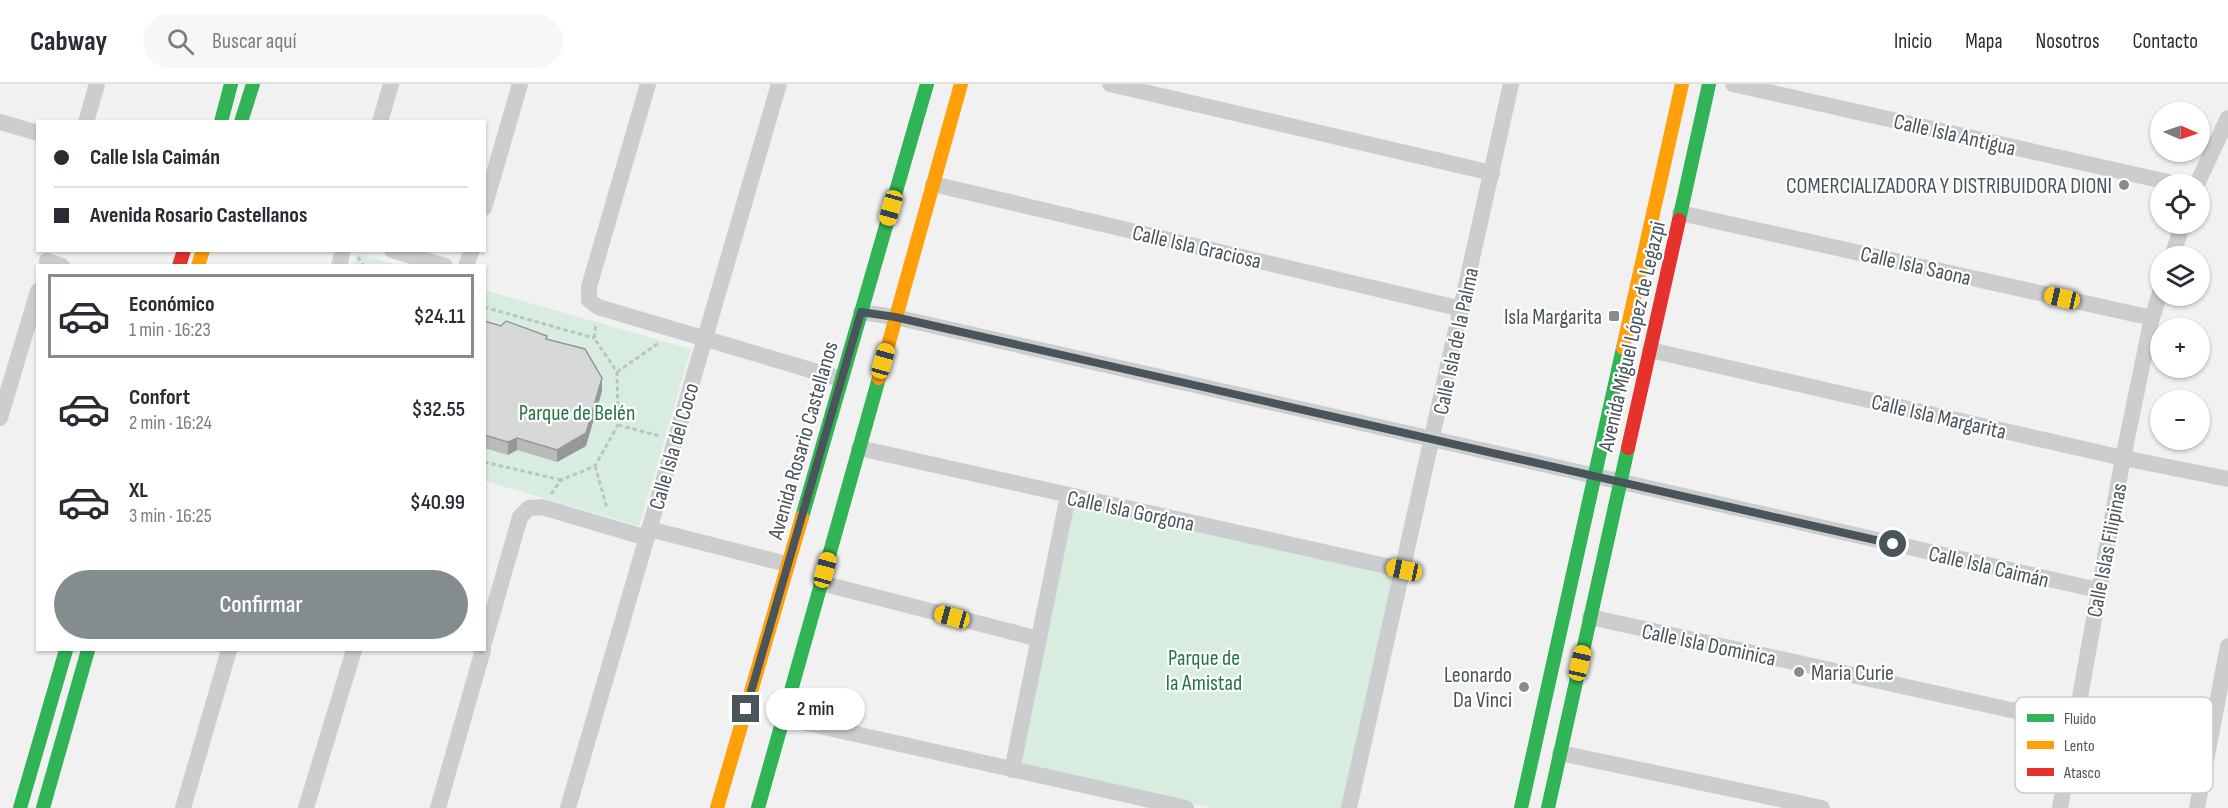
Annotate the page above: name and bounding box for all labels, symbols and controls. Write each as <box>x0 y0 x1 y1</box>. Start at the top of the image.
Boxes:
search box <box>143 14 563 68</box>
text: Cabway <box>30 25 107 58</box>
icon: search <box>164 25 197 58</box>
text: Buscar aquí <box>212 28 297 55</box>
text: Inicio <box>1894 29 1932 54</box>
text: Mapa <box>1965 29 2003 54</box>
text: Nosotros <box>2036 29 2100 54</box>
text: Contacto <box>2133 29 2198 54</box>
north arrow <box>2150 102 2210 162</box>
map controls <box>2150 102 2210 450</box>
street label: Calle Isla Antigua <box>1891 108 2018 163</box>
text: Calle Isla Caimán <box>90 144 220 171</box>
place label: COMERCIALIZADORA Y DISTRIBUIDORA DIONI <box>1786 173 2112 200</box>
button: locate <box>2150 174 2210 234</box>
marker: COMERCIALIZADORA Y DISTRIBUIDORA DIONI <box>2117 178 2131 192</box>
car <box>877 188 905 228</box>
text: Avenida Rosario Castellanos <box>90 202 307 229</box>
street label: Avenida Miguel López de Legazpi <box>1593 219 1672 455</box>
street label: Calle Isla Graciosa <box>1130 220 1264 275</box>
street label: Calle Isla Saona <box>1858 241 1974 292</box>
button: layers <box>2150 246 2210 306</box>
street label: Calle Isla de la Palma <box>1428 265 1485 417</box>
car <box>2042 285 2082 311</box>
icon: car <box>57 289 111 343</box>
text: Económico <box>129 291 215 318</box>
text: $24.11 <box>413 303 465 330</box>
place label: Isla Margarita <box>1504 304 1602 331</box>
marker: Isla Margarita <box>1607 309 1621 323</box>
text: 1 min · 16:23 <box>129 318 211 342</box>
button: + <box>2150 318 2210 378</box>
street label: Avenida Rosario Castellanos <box>762 338 845 543</box>
car <box>869 341 897 381</box>
street label: Calle Isla del Coco <box>643 380 705 513</box>
icon: car <box>57 382 111 436</box>
text: Confort <box>129 384 190 411</box>
street label: Calle Isla Margarita <box>1869 389 2009 446</box>
button: − <box>2150 390 2210 450</box>
text: $32.55 <box>412 396 465 423</box>
park label: Parque de Belén <box>519 400 635 427</box>
text: 2 min · 16:24 <box>129 411 212 435</box>
icon: car <box>57 475 111 529</box>
text: XL <box>129 477 148 504</box>
street label: Calle Islas Filipinas <box>2081 481 2134 620</box>
street label: Calle Isla Gorgona <box>1065 485 1197 538</box>
text: $40.99 <box>410 489 465 516</box>
text: 3 min · 16:25 <box>129 504 212 528</box>
route start <box>1879 530 1906 557</box>
street label: Calle Isla Caimán <box>1926 541 2051 594</box>
car <box>812 550 838 590</box>
car <box>1385 557 1423 583</box>
button: Confirmar <box>54 570 468 639</box>
car <box>932 604 972 630</box>
street label: Calle Isla Dominica <box>1639 618 1778 673</box>
car <box>1567 643 1593 683</box>
park label: Parque de la Amistad <box>1166 645 1242 697</box>
place label: Maria Curie <box>1811 660 1894 687</box>
place label: Leonardo Da Vinci <box>1444 662 1512 714</box>
marker: Maria Curie <box>1792 665 1806 679</box>
marker: Leonardo Da Vinci <box>1517 680 1531 694</box>
callout: 2 min <box>767 688 866 730</box>
route end <box>732 695 759 722</box>
text: 2 min <box>797 697 834 721</box>
legend <box>2015 697 2213 793</box>
text: Fluido <box>2064 710 2096 729</box>
text: Lento <box>2064 737 2095 756</box>
text: Atasco <box>2063 764 2101 783</box>

